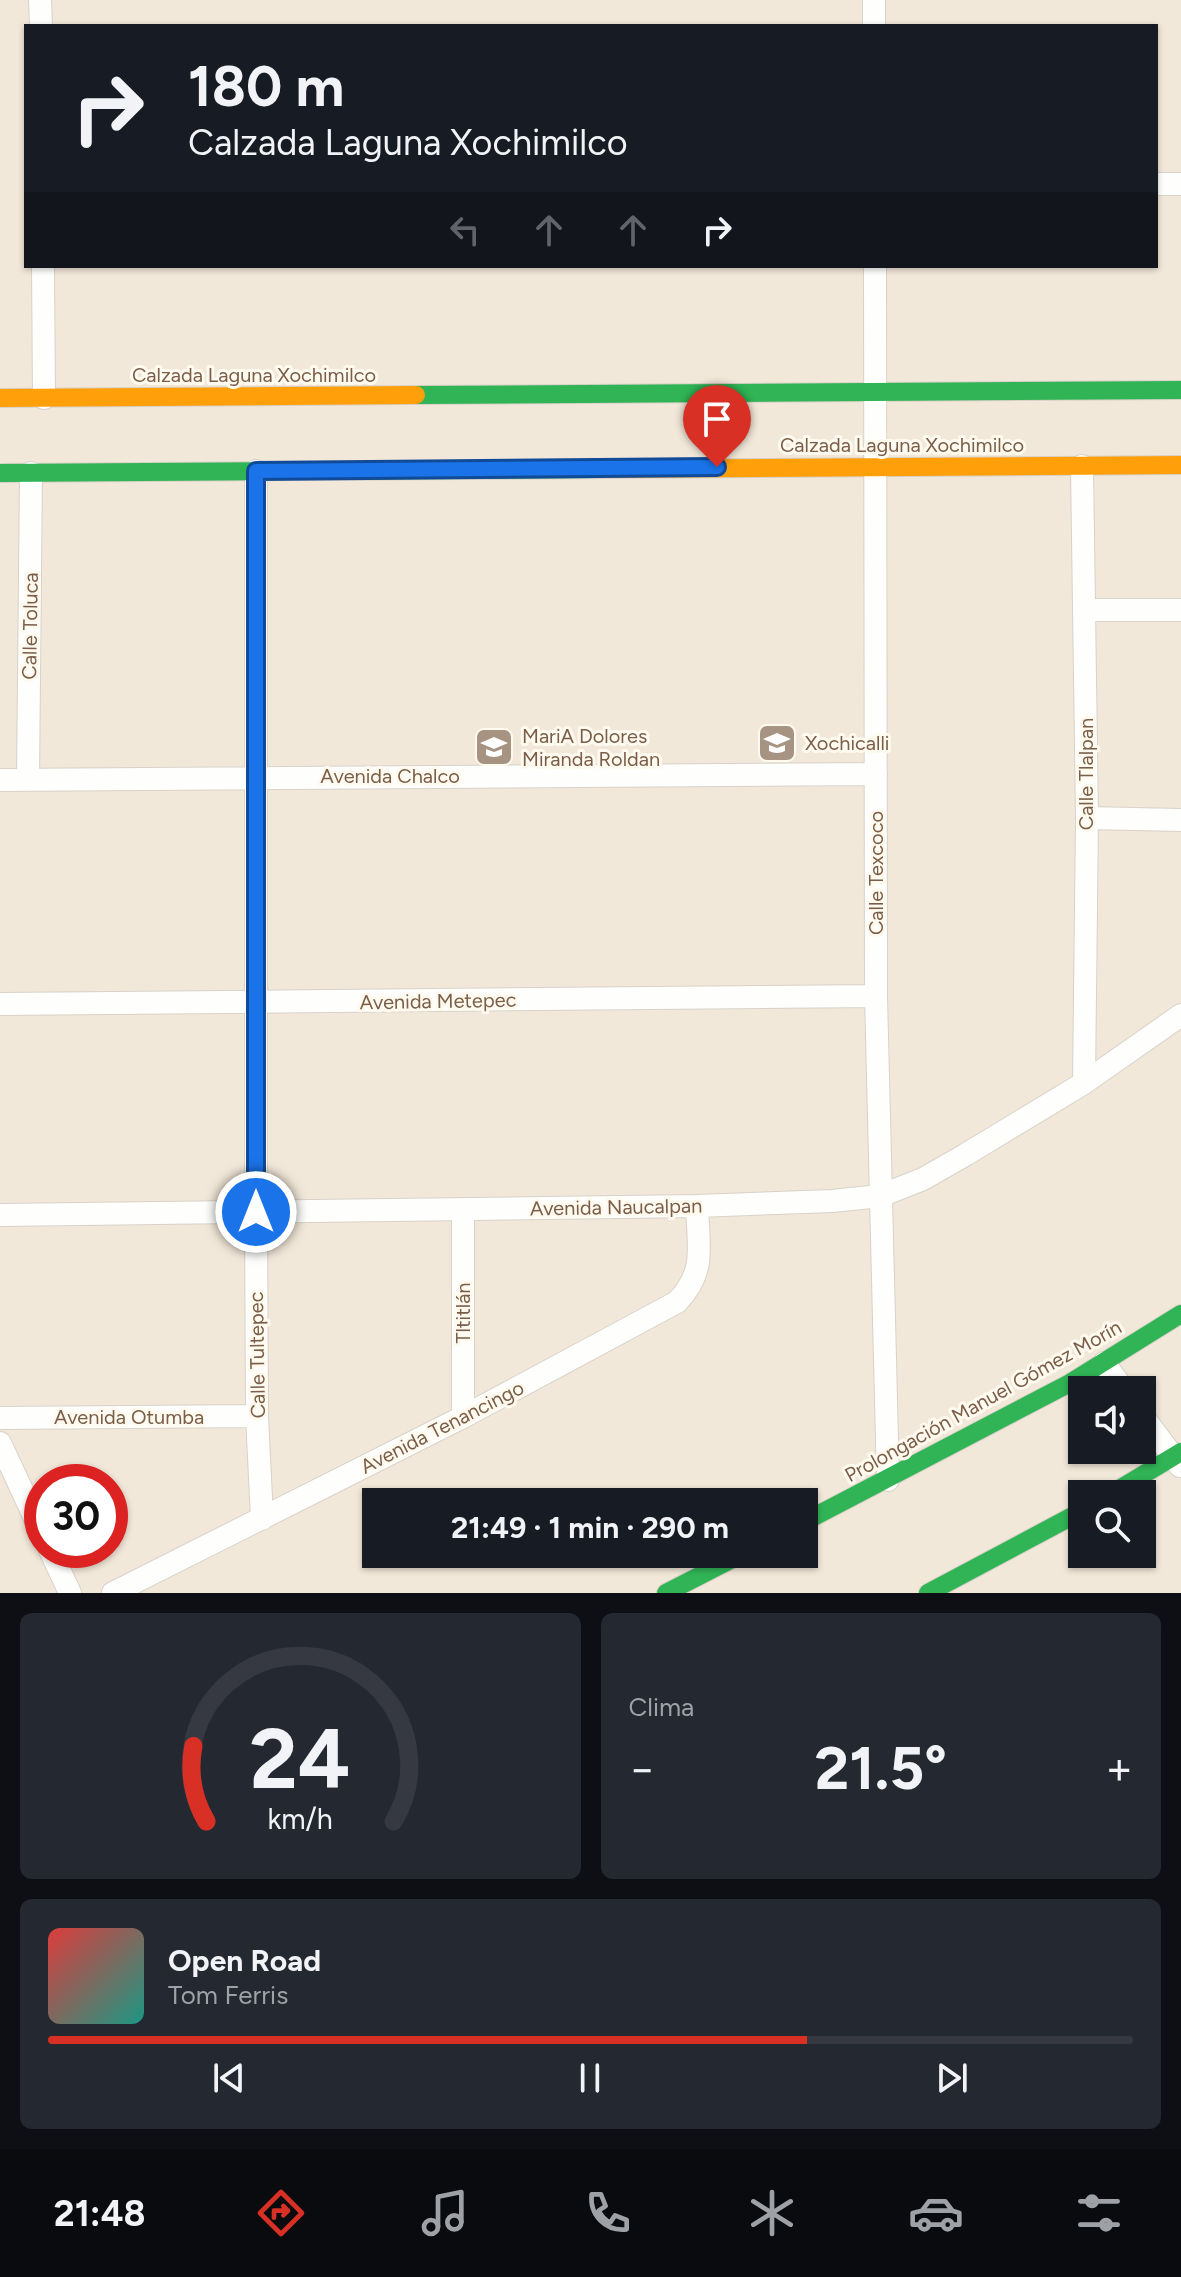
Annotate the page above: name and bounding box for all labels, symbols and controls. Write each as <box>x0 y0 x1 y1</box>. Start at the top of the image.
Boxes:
text: 180 m <box>188 53 344 120</box>
icon: right <box>56 56 160 160</box>
text: Calzada Laguna Xochimilco <box>188 121 628 164</box>
icon: left <box>443 208 487 252</box>
icon: ahead <box>527 208 571 252</box>
icon: ahead <box>611 208 655 252</box>
icon: right <box>695 208 739 252</box>
street label: Calzada Laguna Xochimilco <box>132 363 376 387</box>
pin <box>683 385 751 467</box>
icon: arrive <box>695 397 739 441</box>
street label: Calzada Laguna Xochimilco <box>780 433 1024 457</box>
street label: Calle Toluca <box>17 572 43 680</box>
street label: Calle Tlalpan <box>1074 718 1098 830</box>
school or university icon: Xochicalli <box>756 722 798 764</box>
place label: MariA Dolores Miranda Roldan <box>522 724 660 771</box>
school or university icon: MariA Dolores Miranda Roldan <box>473 726 515 768</box>
place label: Xochicalli <box>805 731 890 755</box>
street label: Avenida Chalco <box>320 764 460 788</box>
street label: Calle Texcoco <box>864 811 888 935</box>
street label: Avenida Metepec <box>359 988 517 1014</box>
position arrow <box>214 1170 298 1254</box>
street label: Avenida Naucalpan <box>530 1193 702 1221</box>
street label: Tltitlán <box>451 1283 475 1343</box>
street label: Calle Tultepec <box>244 1291 270 1419</box>
street label: Prolongación Manuel Gómez Morín <box>841 1315 1125 1487</box>
street label: Avenida Tenancingo <box>356 1375 528 1479</box>
map controls <box>1068 1376 1156 1568</box>
button: sound <box>1068 1376 1156 1464</box>
street label: Avenida Otumba <box>54 1405 204 1429</box>
speed limit sign: 30 <box>24 1464 128 1568</box>
button: search <box>1068 1480 1156 1568</box>
text: 21:49 · 1 min · 290 m <box>451 1509 729 1546</box>
text: Clima <box>629 1691 694 1723</box>
text: 24 <box>250 1709 351 1809</box>
text: 21.5° <box>815 1732 947 1804</box>
text: − <box>629 1742 656 1795</box>
text: + <box>1106 1742 1133 1795</box>
text: km/h <box>268 1802 333 1836</box>
text: Open Road <box>168 1942 321 1979</box>
text: Tom Ferris <box>168 1979 288 2011</box>
icon: previous <box>207 2056 251 2100</box>
icon: pause <box>568 2056 612 2100</box>
icon: next <box>930 2056 974 2100</box>
icon: directions <box>253 2185 309 2241</box>
icon: music <box>417 2185 473 2241</box>
icon: phone <box>580 2185 636 2241</box>
icon: climate <box>744 2185 800 2241</box>
icon: car <box>908 2185 964 2241</box>
icon: filters <box>1071 2185 1127 2241</box>
text: 21:48 <box>54 2192 146 2235</box>

